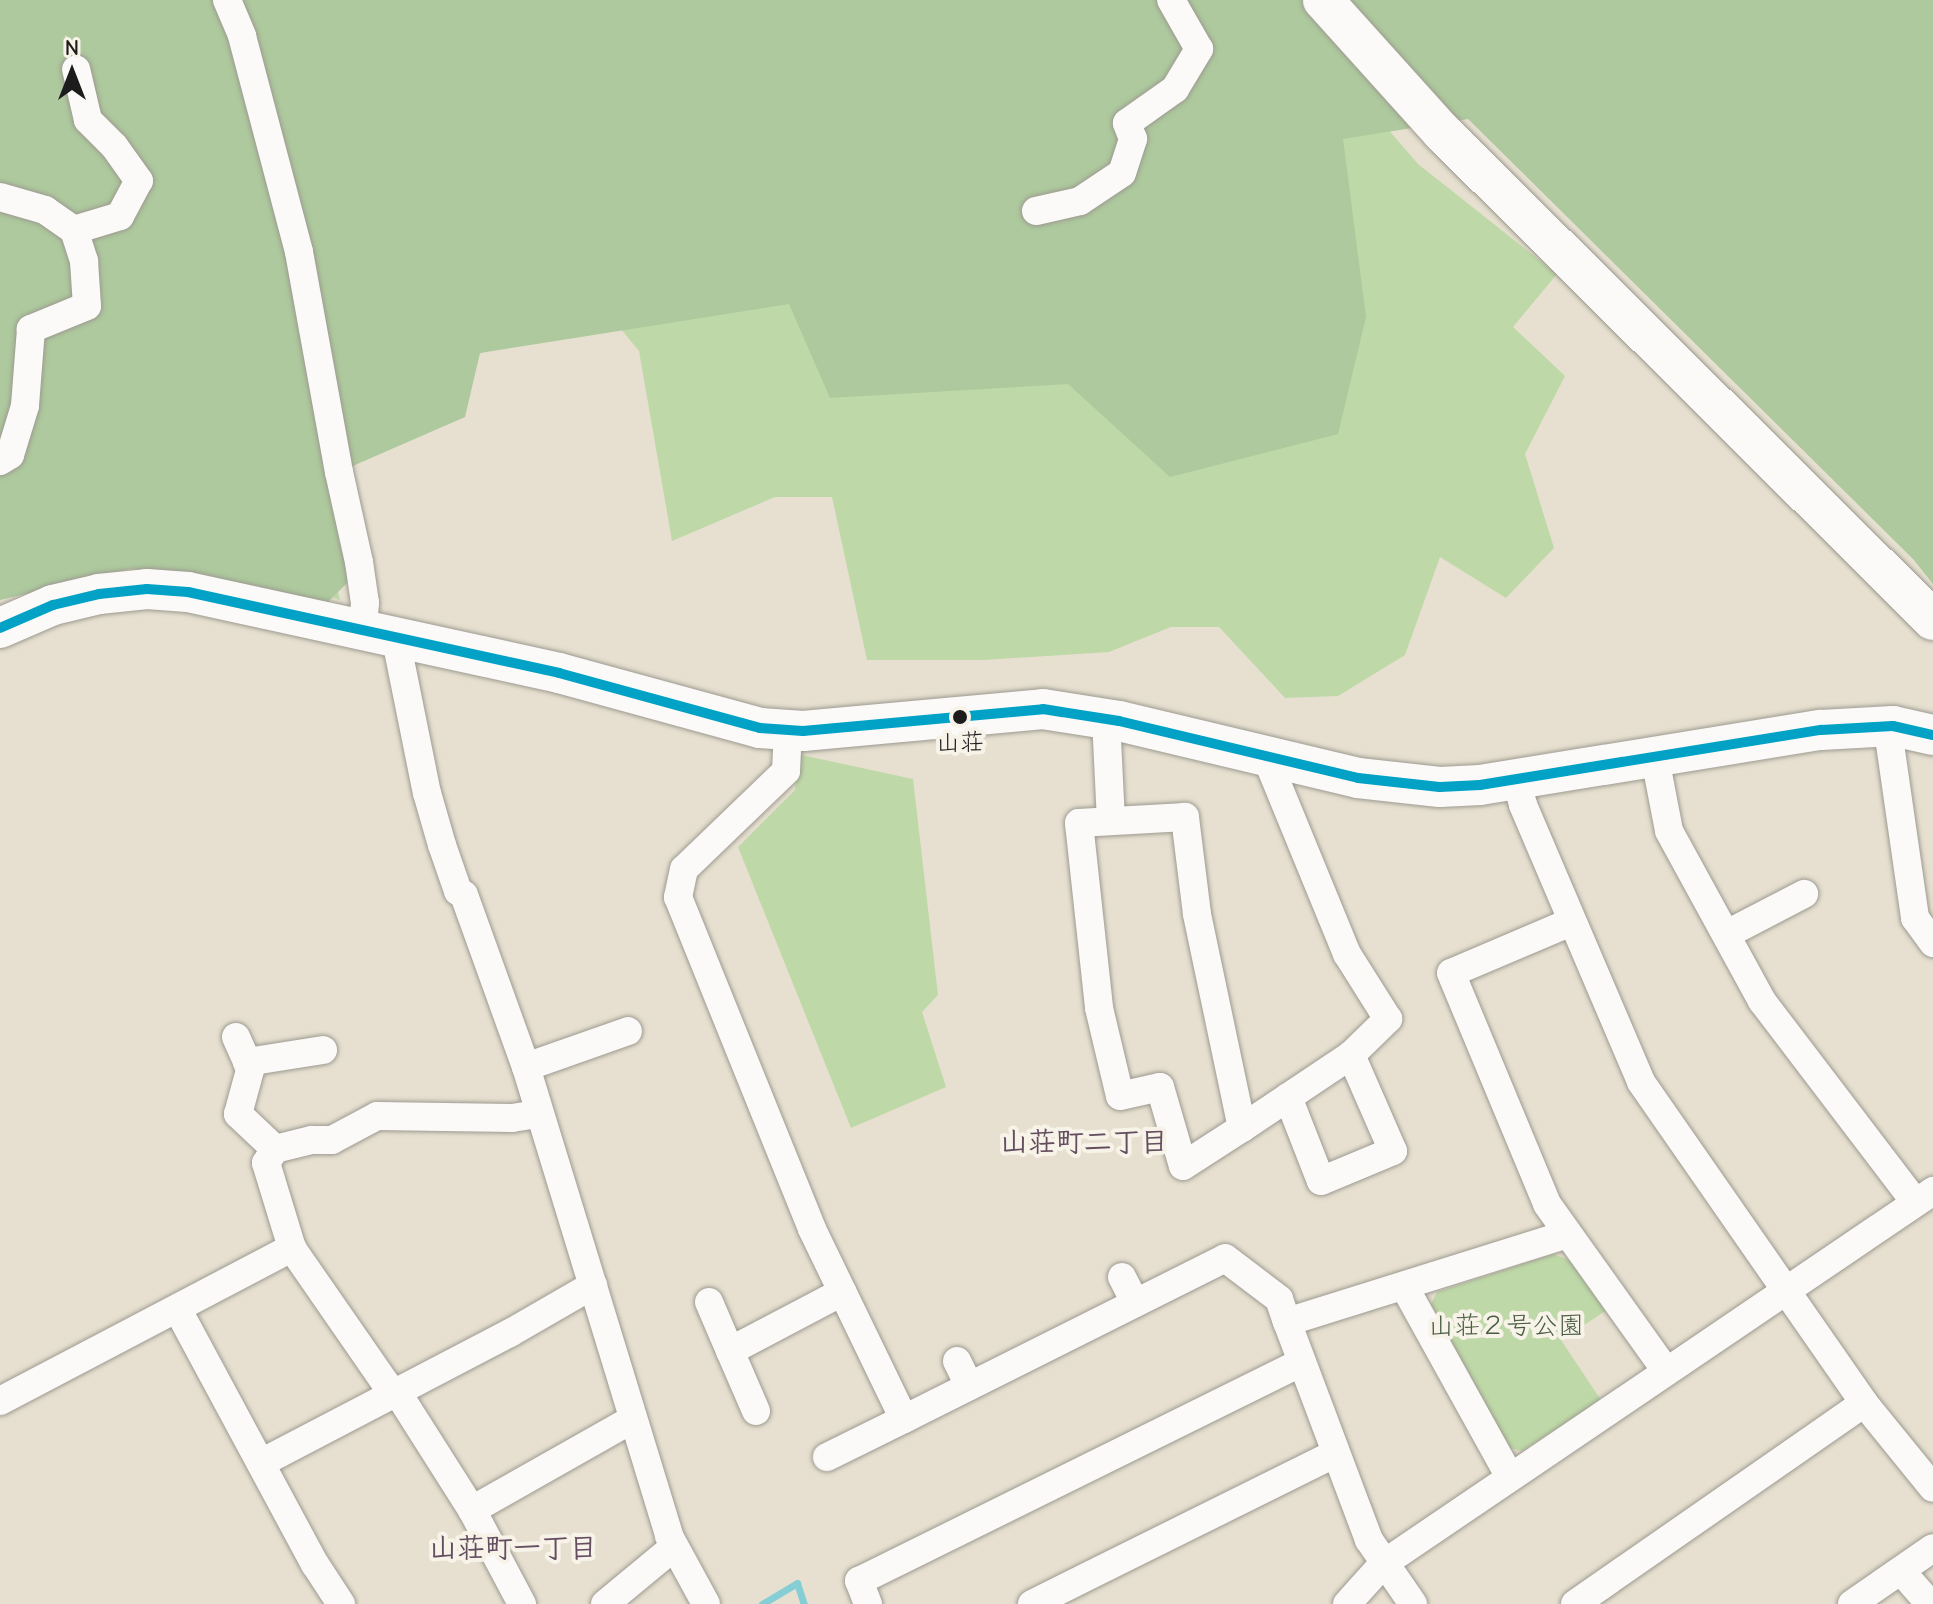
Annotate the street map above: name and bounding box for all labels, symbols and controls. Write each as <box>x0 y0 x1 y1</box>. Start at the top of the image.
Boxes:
north arrow <box>32 32 112 112</box>
text: N <box>65 35 79 61</box>
marker: 山荘 <box>952 709 968 725</box>
place label: 山荘 <box>936 729 984 757</box>
district label: 山荘町二丁目 <box>1000 1125 1168 1159</box>
park label: 山荘２号公園 <box>1428 1311 1584 1343</box>
district label: 山荘町一丁目 <box>429 1531 597 1565</box>

